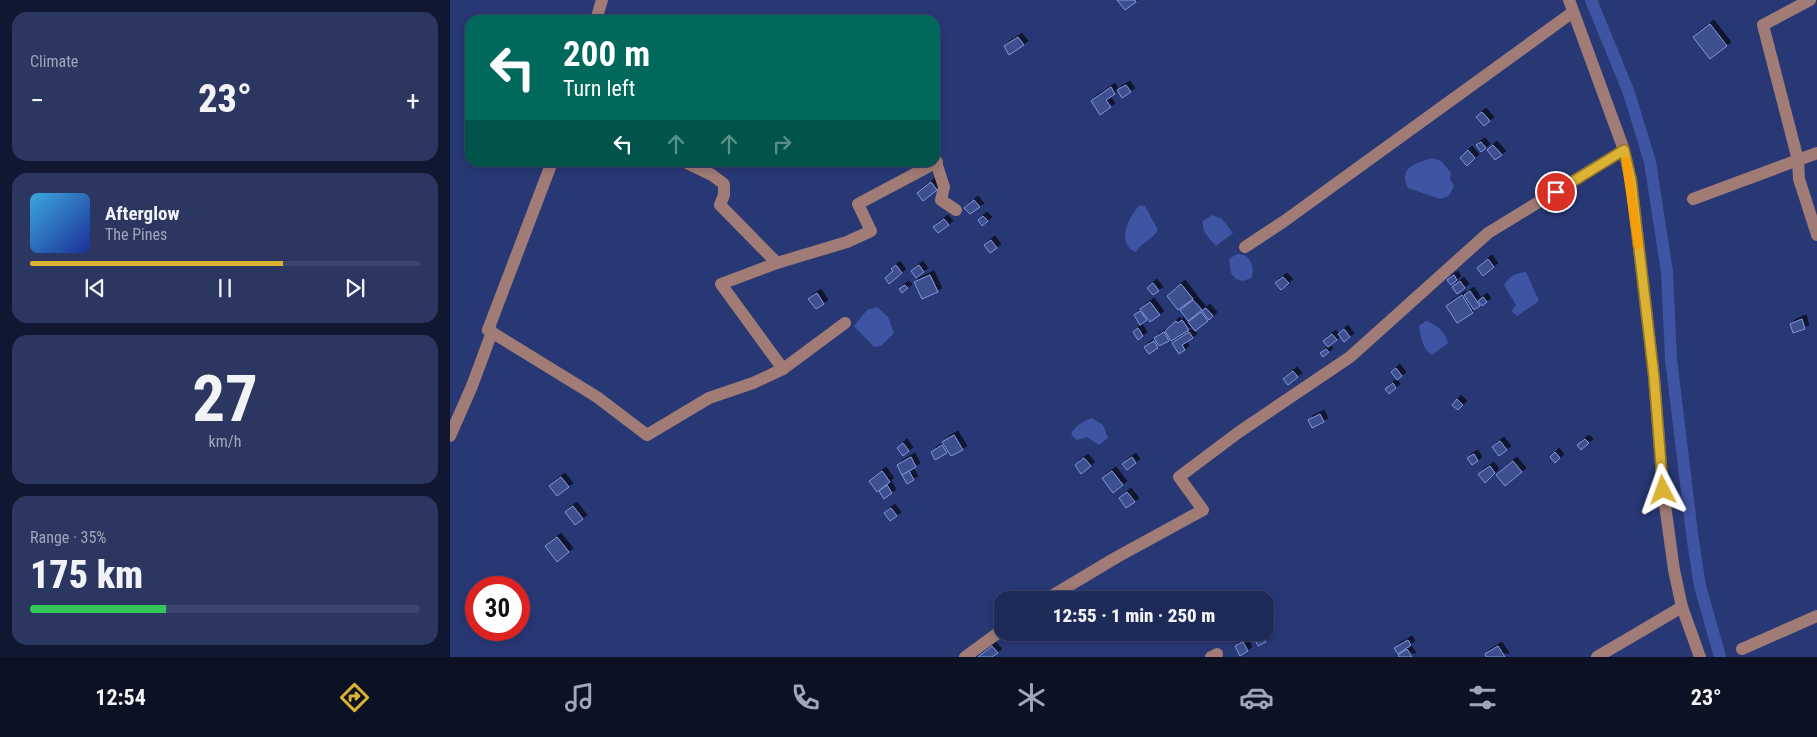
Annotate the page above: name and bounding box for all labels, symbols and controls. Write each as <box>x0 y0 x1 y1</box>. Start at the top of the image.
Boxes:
text: 200 m <box>563 34 650 75</box>
icon: left <box>480 35 545 100</box>
text: Climate <box>30 52 78 71</box>
text: Turn left <box>563 76 635 101</box>
text: 23° <box>198 77 252 121</box>
text: − <box>30 84 44 117</box>
text: + <box>406 84 420 117</box>
icon: left <box>609 130 637 158</box>
icon: ahead <box>662 130 690 158</box>
icon: ahead <box>715 130 743 158</box>
icon: right <box>768 130 796 158</box>
pin <box>1535 171 1577 213</box>
icon: arrive <box>1542 178 1570 206</box>
text: Afterglow <box>105 202 179 225</box>
text: The Pines <box>105 225 167 244</box>
icon: previous <box>81 274 109 302</box>
icon: pause <box>211 274 239 302</box>
icon: next <box>341 274 369 302</box>
text: 27 <box>192 361 258 437</box>
text: km/h <box>209 432 241 451</box>
position arrow <box>1636 463 1688 515</box>
text: Range · 35% <box>30 528 106 547</box>
text: 175 km <box>30 553 143 597</box>
speed limit sign: 30 <box>465 576 530 641</box>
text: 12:55 · 1 min · 250 m <box>1053 604 1215 627</box>
icon: directions <box>337 680 372 715</box>
icon: music <box>562 680 597 715</box>
icon: phone <box>788 680 823 715</box>
icon: climate <box>1014 680 1049 715</box>
icon: car <box>1239 680 1274 715</box>
icon: filters <box>1465 680 1500 715</box>
text: 12:54 <box>95 685 146 710</box>
text: 23° <box>1691 685 1722 710</box>

